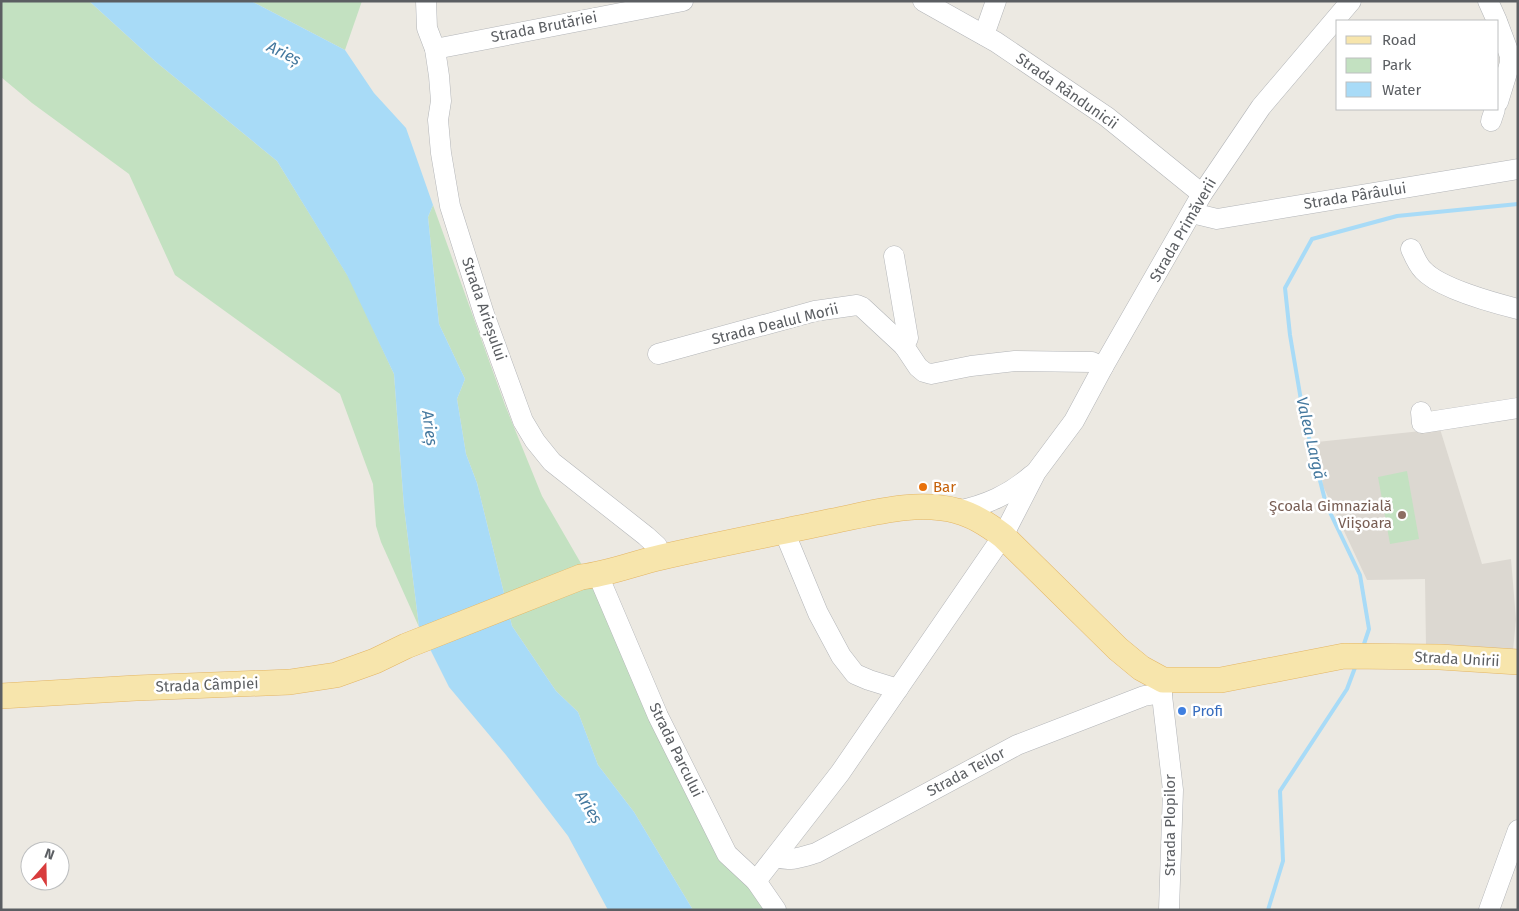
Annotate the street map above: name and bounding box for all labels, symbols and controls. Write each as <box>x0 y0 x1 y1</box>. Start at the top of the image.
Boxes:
street label: Strada Brutăriei <box>489 8 599 46</box>
legend <box>1336 20 1499 110</box>
text: Road <box>1382 31 1417 49</box>
water label: Arieș <box>263 36 304 70</box>
street label: Strada Rândunicii <box>1013 49 1121 133</box>
text: Park <box>1382 56 1412 74</box>
text: Water <box>1382 81 1421 99</box>
street label: Strada Primăverii <box>1146 175 1220 285</box>
street label: Strada Pârâului <box>1302 179 1408 213</box>
street label: Strada Arieșului <box>457 255 510 363</box>
street label: Strada Dealul Morii <box>710 300 840 348</box>
water label: Valea Largă <box>1292 395 1330 481</box>
water label: Arieș <box>417 408 442 447</box>
place label: Bar <box>933 478 956 496</box>
marker: Bar <box>917 481 929 493</box>
place label: Şcoala Gimnazială Viişoara <box>1269 497 1392 532</box>
marker: Şcoala Gimnazială Viişoara <box>1396 509 1408 521</box>
street label: Strada Unirii <box>1414 648 1500 670</box>
street label: Strada Câmpiei <box>155 674 259 696</box>
street label: Strada Parcului <box>645 700 707 800</box>
place label: Profi <box>1192 702 1223 720</box>
marker: Profi <box>1176 705 1188 717</box>
street label: Strada Teilor <box>924 744 1009 800</box>
street label: Strada Plopilor <box>1161 774 1179 876</box>
water label: Arieș <box>570 786 606 828</box>
north arrow <box>20 841 70 891</box>
text: N <box>42 845 57 864</box>

